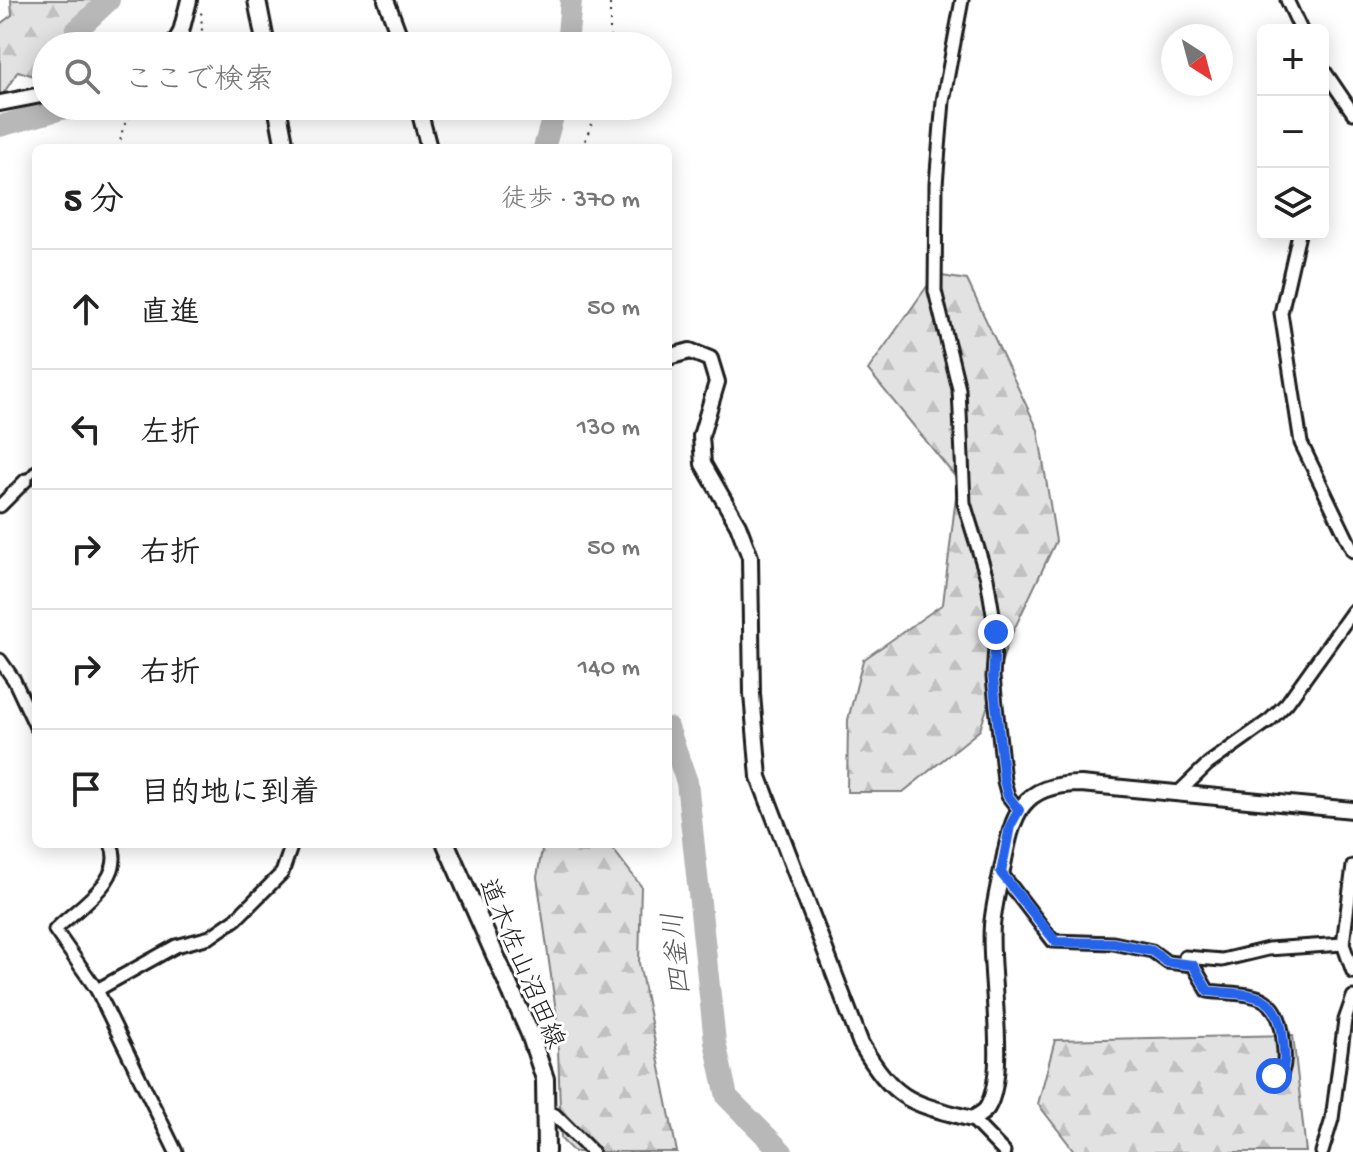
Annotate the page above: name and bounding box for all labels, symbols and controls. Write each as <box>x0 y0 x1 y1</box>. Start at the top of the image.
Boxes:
north arrow <box>1161 24 1233 96</box>
map controls <box>1257 24 1329 240</box>
button: + <box>1257 24 1329 96</box>
search box <box>32 32 672 120</box>
icon: search <box>60 54 104 98</box>
text: ここで検索 <box>124 65 274 100</box>
button: − <box>1257 96 1329 168</box>
button: layers <box>1257 168 1329 240</box>
text: 5 分 <box>64 183 124 223</box>
text: 徒歩 · 370 m <box>501 186 640 217</box>
icon: ahead <box>64 287 108 331</box>
text: 50 m <box>587 294 640 325</box>
text: 直進 <box>140 298 200 333</box>
icon: left <box>64 407 108 451</box>
text: 130 m <box>577 414 640 445</box>
text: 左折 <box>140 418 200 453</box>
icon: right <box>64 527 108 571</box>
text: 50 m <box>587 534 640 565</box>
text: 右折 <box>140 538 200 573</box>
route end <box>978 614 1014 650</box>
icon: right <box>64 647 108 691</box>
text: 140 m <box>578 654 640 685</box>
text: 右折 <box>140 658 200 693</box>
icon: arrive <box>64 767 108 811</box>
text: 目的地に到着 <box>140 778 320 813</box>
street label: 道木佐山沼田線 <box>469 874 571 1055</box>
water label: 四釜川 <box>659 910 700 997</box>
route start <box>1256 1058 1292 1094</box>

